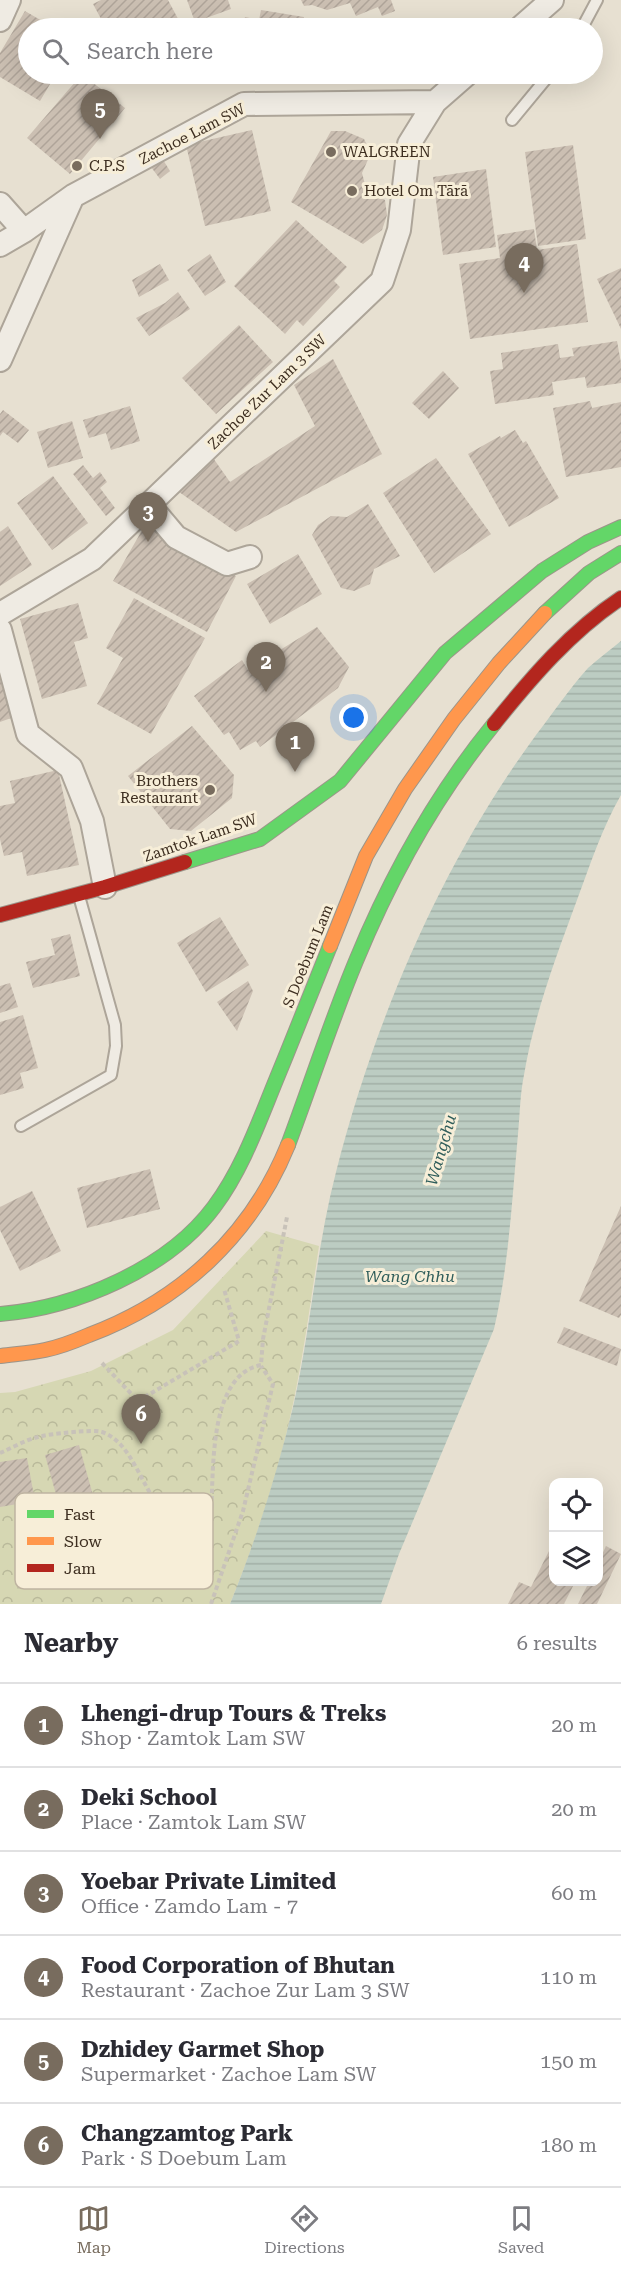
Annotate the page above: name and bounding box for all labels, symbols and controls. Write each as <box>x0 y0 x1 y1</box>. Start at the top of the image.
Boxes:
search box <box>18 18 603 84</box>
icon: search <box>39 35 72 68</box>
text: Search here <box>87 39 213 64</box>
pin: 5 <box>80 90 120 139</box>
street label: Zachoe Lam SW <box>136 99 249 168</box>
place label: WALGREEN <box>343 143 431 161</box>
marker: WALGREEN <box>324 145 338 159</box>
place label: C.P.S <box>89 157 125 175</box>
marker: C.P.S <box>70 159 84 173</box>
place label: Hotel Om Tārā <box>364 182 468 200</box>
marker: Hotel Om Tārā <box>345 184 359 198</box>
pin: 4 <box>504 244 544 293</box>
street label: Zachoe Zur Lam 3 SW <box>204 330 330 453</box>
pin: 3 <box>128 492 168 542</box>
pin: 2 <box>246 642 286 692</box>
your location <box>339 703 368 732</box>
pin: 1 <box>276 722 314 772</box>
place label: Brothers Restaurant <box>120 772 198 807</box>
marker: Brothers Restaurant <box>203 783 217 797</box>
street label: Zamtok Lam SW <box>141 810 260 866</box>
street label: S Doebum Lam <box>279 901 337 1010</box>
water label: Wangchu <box>422 1112 460 1188</box>
water label: Wang Chhu <box>365 1267 455 1286</box>
pin: 6 <box>122 1394 160 1444</box>
map controls <box>549 1478 603 1586</box>
button: locate <box>549 1478 603 1532</box>
legend <box>15 1493 213 1589</box>
text: Fast <box>64 1505 95 1524</box>
text: Slow <box>64 1532 102 1551</box>
button: layers <box>549 1532 603 1586</box>
text: Jam <box>64 1559 96 1578</box>
text: Nearby <box>24 1628 118 1658</box>
text: 6 results <box>517 1631 597 1655</box>
text: Lhengi-drup Tours & Treks <box>81 1701 386 1726</box>
text: 1 <box>38 1713 49 1737</box>
text: 20 m <box>551 1713 597 1737</box>
text: Shop · Zamtok Lam SW <box>81 1726 305 1750</box>
text: Deki School <box>81 1785 217 1810</box>
text: 2 <box>38 1797 49 1821</box>
text: 20 m <box>551 1797 597 1821</box>
text: Place · Zamtok Lam SW <box>81 1810 306 1834</box>
text: Yoebar Private Limited <box>81 1869 336 1894</box>
text: 3 <box>38 1881 49 1905</box>
text: 60 m <box>551 1881 597 1905</box>
text: Office · Zamdo Lam - 7 <box>81 1894 298 1918</box>
text: Food Corporation of Bhutan <box>81 1953 395 1978</box>
text: 4 <box>38 1965 49 1989</box>
text: 110 m <box>540 1965 597 1989</box>
text: Restaurant · Zachoe Zur Lam 3 SW <box>81 1978 409 2002</box>
text: Dzhidey Garmet Shop <box>81 2037 324 2062</box>
text: 5 <box>38 2049 49 2073</box>
text: 150 m <box>540 2049 597 2073</box>
text: Supermarket · Zachoe Lam SW <box>81 2062 376 2086</box>
text: Changzamtog Park <box>81 2121 293 2146</box>
text: 6 <box>38 2133 49 2157</box>
text: 180 m <box>540 2133 597 2157</box>
text: Park · S Doebum Lam <box>81 2146 287 2170</box>
tab: Map <box>77 2202 111 2257</box>
tab: Directions <box>264 2202 345 2257</box>
tab: Saved <box>498 2202 544 2257</box>

